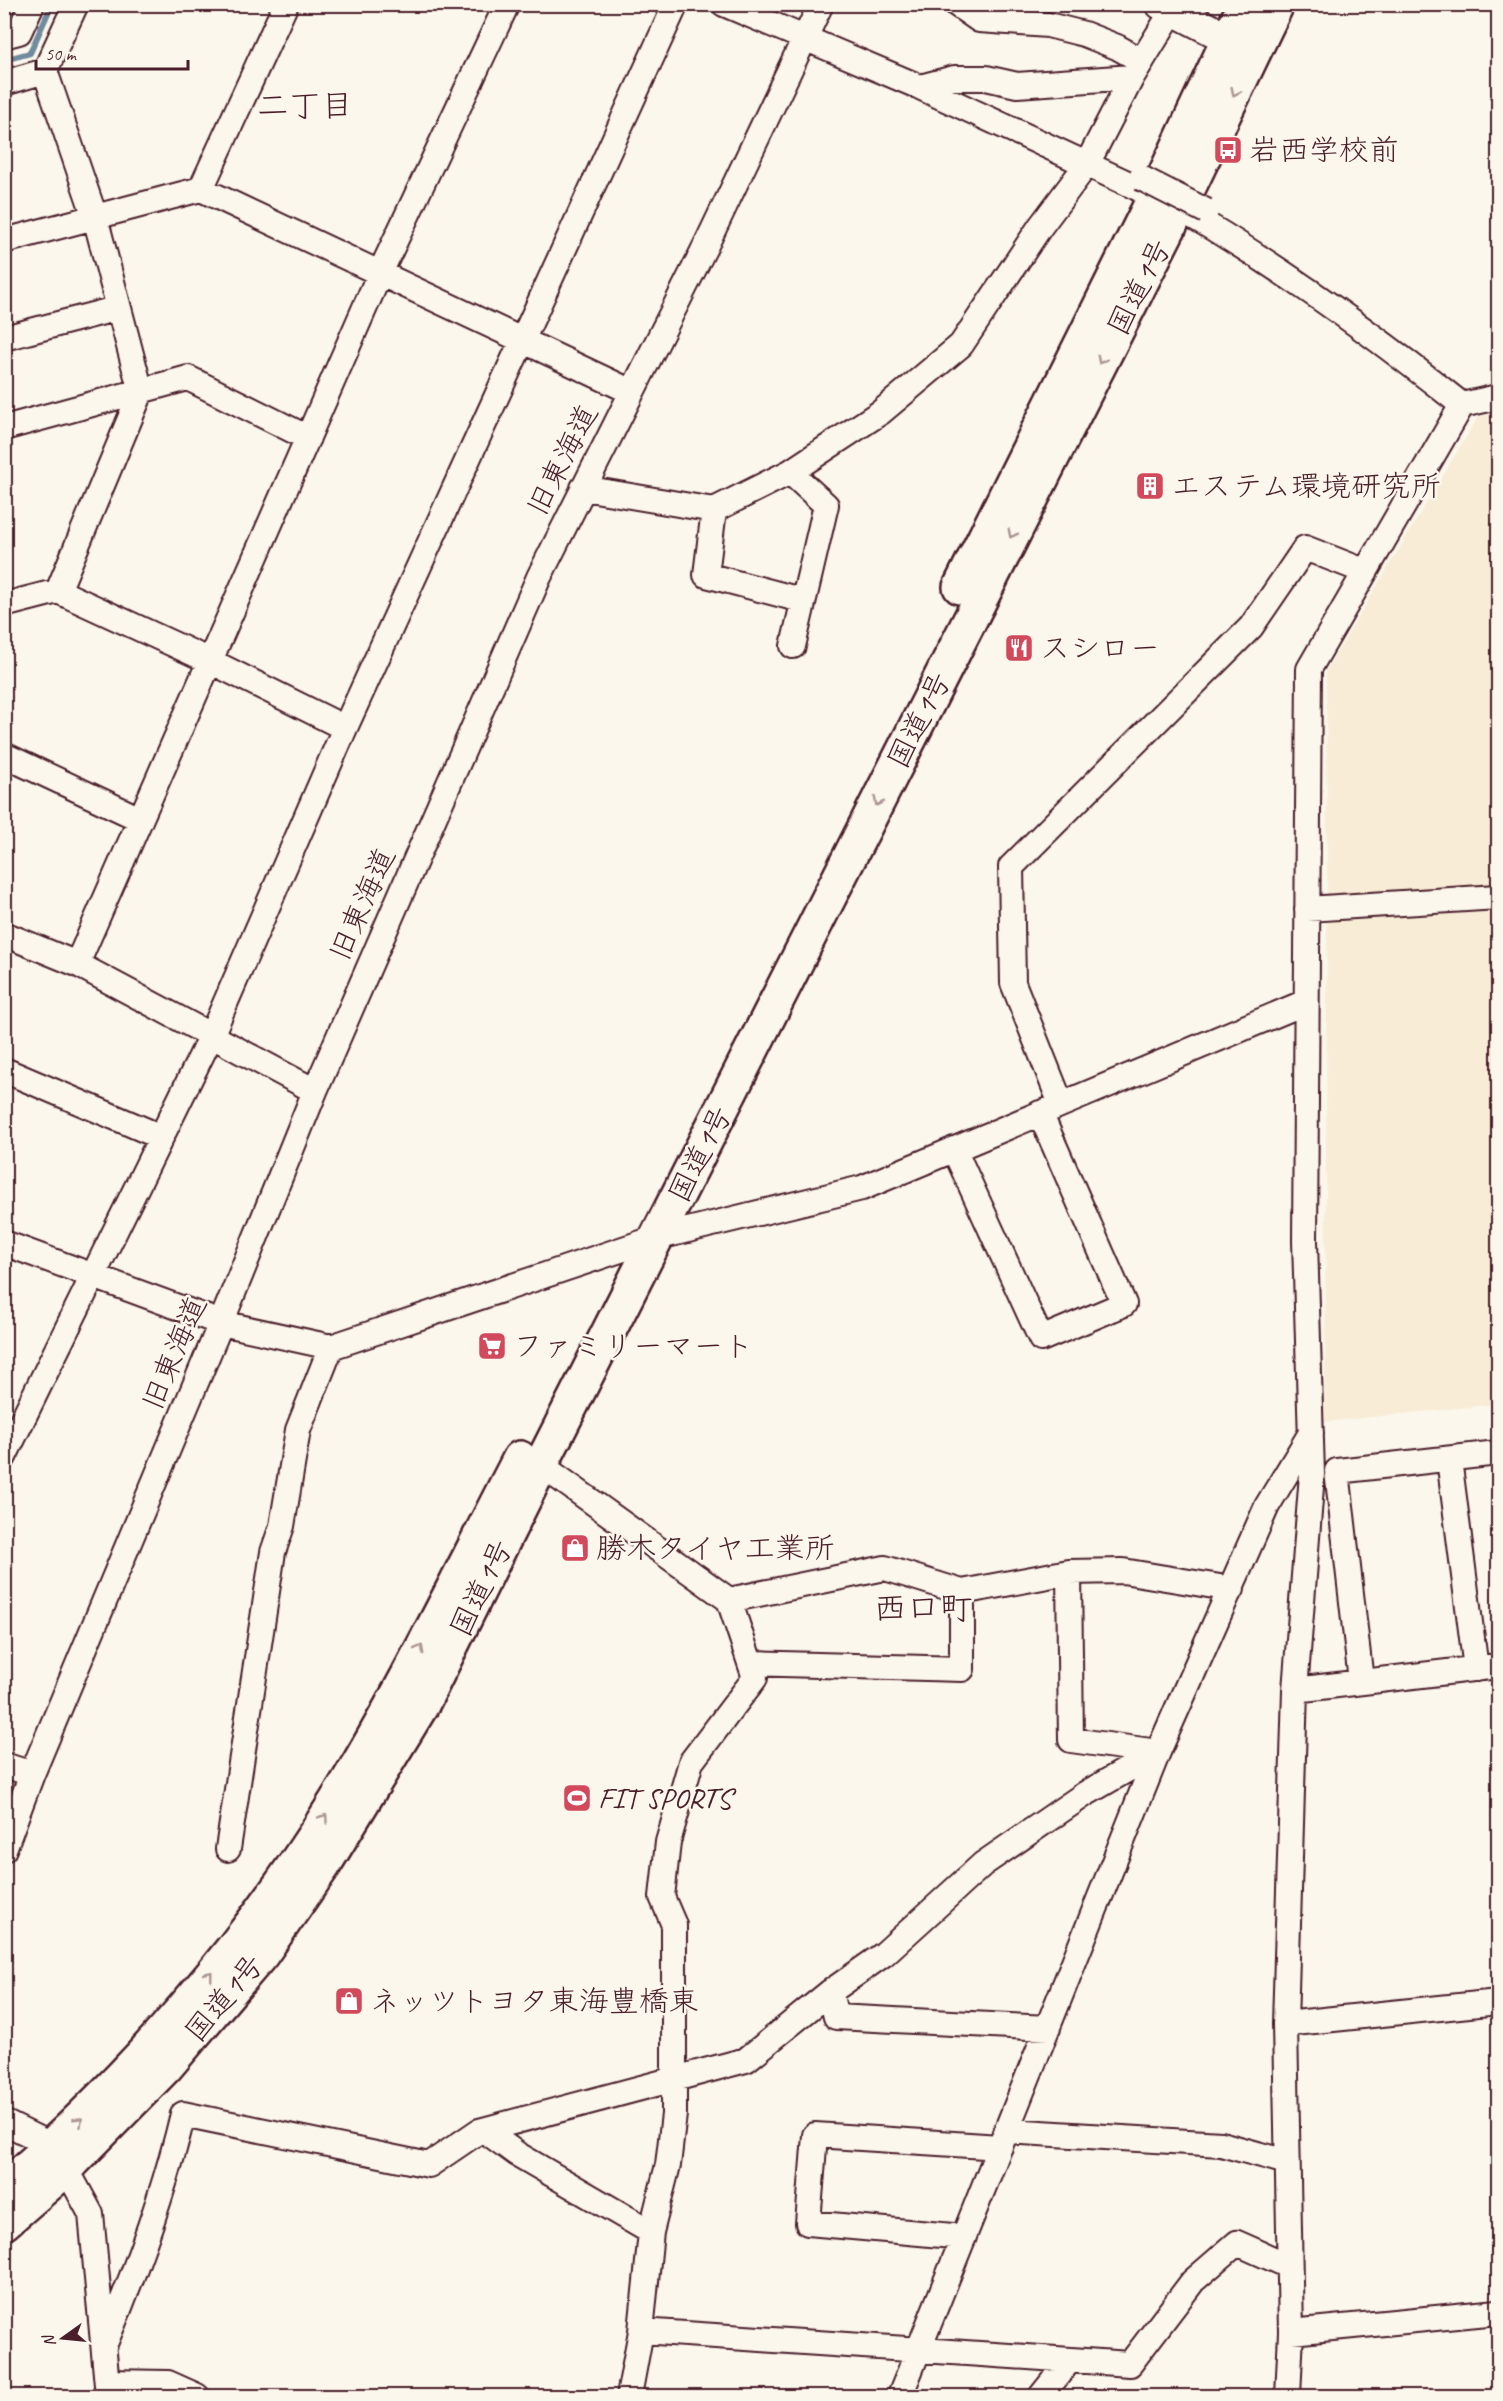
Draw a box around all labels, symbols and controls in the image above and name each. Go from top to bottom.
scale bar [36,33,188,71]
text: 50 m [45,43,78,65]
district label: 二丁目 [257,85,353,126]
one-way arrow [1230,85,1242,96]
place label: 岩西学校前 [1249,131,1399,169]
bus stop icon: 岩西学校前 [1212,134,1244,166]
street label: 国道1号 [1099,232,1179,342]
one-way arrow [1097,354,1108,365]
street label: 旧東海道 [518,398,606,522]
place label: エステム環境研究所 [1171,467,1441,505]
building icon: エステム環境研究所 [1134,470,1166,502]
one-way arrow [1008,527,1020,538]
place label: スシロー [1040,629,1160,667]
restaurant icon: スシロー [1003,632,1035,664]
street label: 国道1号 [879,665,959,775]
one-way arrow [874,796,885,806]
street label: 旧東海道 [320,841,404,967]
street label: 国道1号 [660,1099,740,1209]
street label: 旧東海道 [133,1290,215,1416]
place label: ファミリーマート [513,1327,754,1365]
supermarket icon: ファミリーマート [476,1330,508,1362]
place label: 勝木タイヤ工業所 [596,1529,835,1567]
shop icon: 勝木タイヤ工業所 [559,1532,591,1564]
street label: 国道1号 [441,1533,521,1643]
district label: 西口町 [874,1587,973,1629]
one-way arrow [413,1644,424,1655]
place label: FIT SPORTS [598,1779,736,1817]
sports icon: FIT SPORTS [561,1782,593,1814]
one-way arrow [317,1814,328,1825]
street label: 国道1号 [176,1946,272,2050]
one-way arrow [201,1971,212,1982]
place label: ネッツトヨタ東海豊橋東 [370,1982,699,2020]
shop icon: ネッツトヨタ東海豊橋東 [333,1985,365,2017]
one-way arrow [72,2117,83,2128]
north arrow [33,2308,93,2368]
text: N [38,2331,60,2349]

